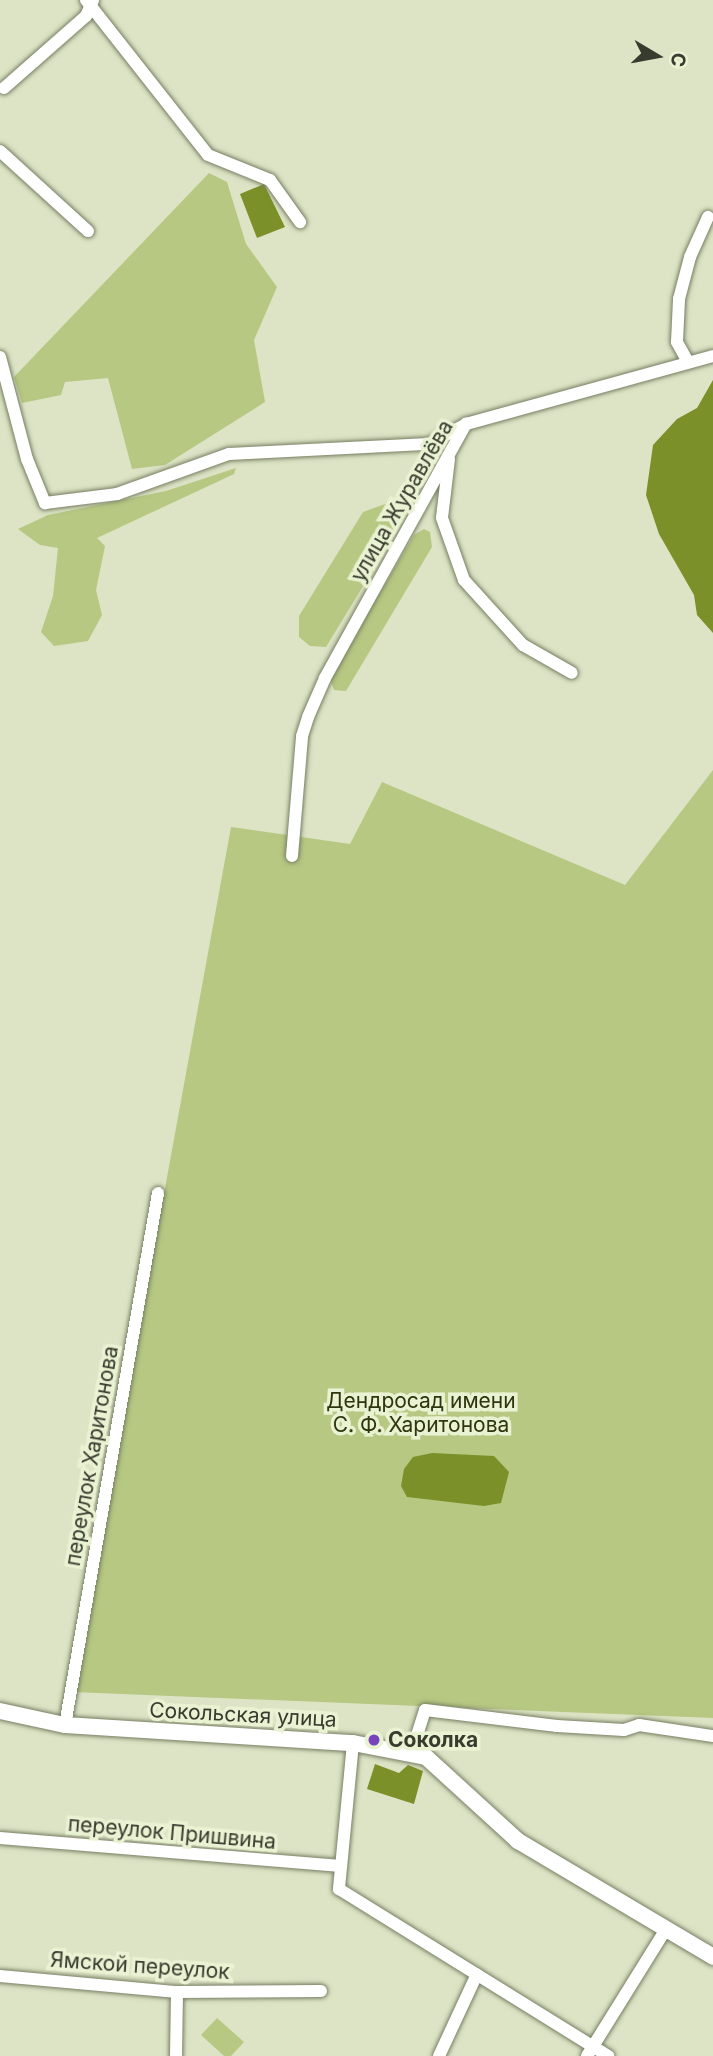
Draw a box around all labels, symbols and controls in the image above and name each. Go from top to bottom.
north arrow [622,21,692,91]
text: С [666,51,691,69]
street label: улица Журавлёва [346,416,458,586]
street label: переулок Харитонова [60,1344,124,1568]
park label: Дендросад имени С. Ф. Харитонова [326,1388,516,1438]
street label: Сокольская улица [149,1698,337,1732]
place label: Соколка [388,1727,478,1753]
marker: Соколка [366,1732,382,1748]
street label: переулок Пришвина [67,1811,277,1855]
street label: Ямской переулок [49,1947,231,1985]

